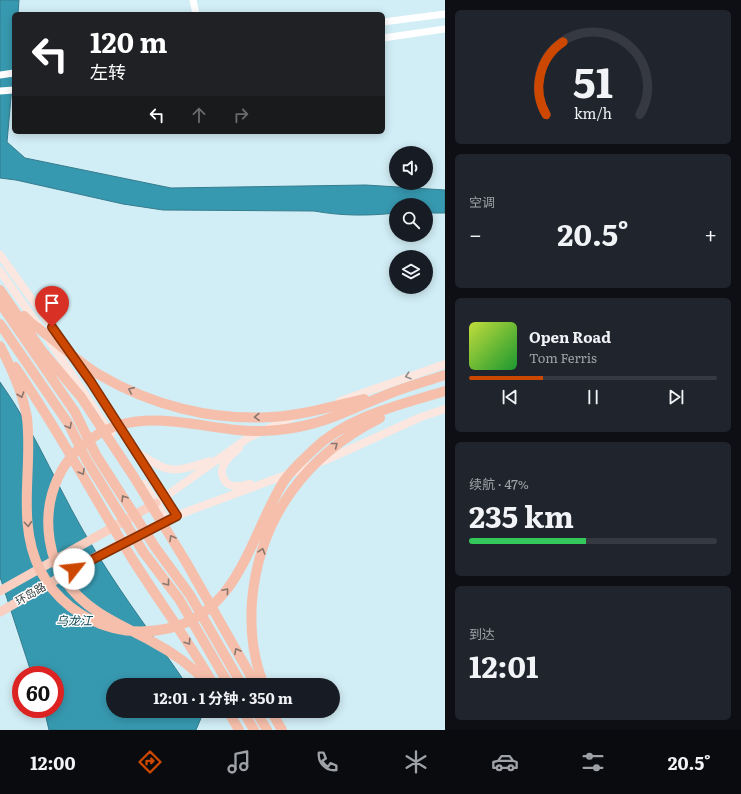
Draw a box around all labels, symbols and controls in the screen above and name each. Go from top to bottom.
text: 120 m [90,20,167,62]
icon: left [24,28,76,80]
text: 51 [573,49,613,111]
text: 左转 [90,58,126,85]
text: km/h [574,102,613,123]
icon: left [146,104,168,126]
icon: ahead [188,104,210,126]
icon: right [230,104,252,126]
map controls [389,146,433,294]
button: sound [389,146,433,190]
text: 空调 [469,192,495,211]
button: search [389,198,433,242]
text: 20.5° [557,211,629,255]
text: − [469,217,482,250]
text: + [704,217,717,250]
button: layers [389,250,433,294]
pin [35,286,69,327]
icon: arrive [41,292,63,314]
text: Open Road [529,325,611,348]
text: Tom Ferris [529,348,597,367]
one-way arrow [405,372,412,380]
icon: previous [499,386,521,408]
icon: pause [582,386,604,408]
icon: next [665,386,687,408]
one-way arrow [128,387,135,395]
one-way arrow [16,391,25,398]
one-way arrow [254,413,260,421]
one-way arrow [65,421,72,429]
one-way arrow [330,443,337,450]
one-way arrow [77,468,85,475]
text: 续航 · 47% [469,474,529,493]
text: 235 km [469,493,574,537]
one-way arrow [121,495,129,502]
one-way arrow [23,521,32,527]
one-way arrow [170,535,177,542]
one-way arrow [257,547,266,554]
position arrow [53,548,95,590]
street label: 环岛路 [12,578,48,608]
one-way arrow [163,579,170,586]
one-way arrow [221,588,228,595]
water label: 乌龙江 [56,611,94,629]
text: 到达 [469,624,495,643]
one-way arrow [183,638,191,645]
text: 12:01 [469,643,538,687]
one-way arrow [234,648,242,655]
speed limit sign: 60 [12,666,64,718]
text: 12:01 · 1 分钟 · 350 m [153,686,293,709]
icon: directions [136,748,164,776]
icon: music [225,748,253,776]
icon: phone [313,748,341,776]
icon: climate [402,748,430,776]
icon: car [491,748,519,776]
icon: filters [579,748,607,776]
text: 12:00 [30,749,76,776]
text: 20.5° [668,749,711,776]

